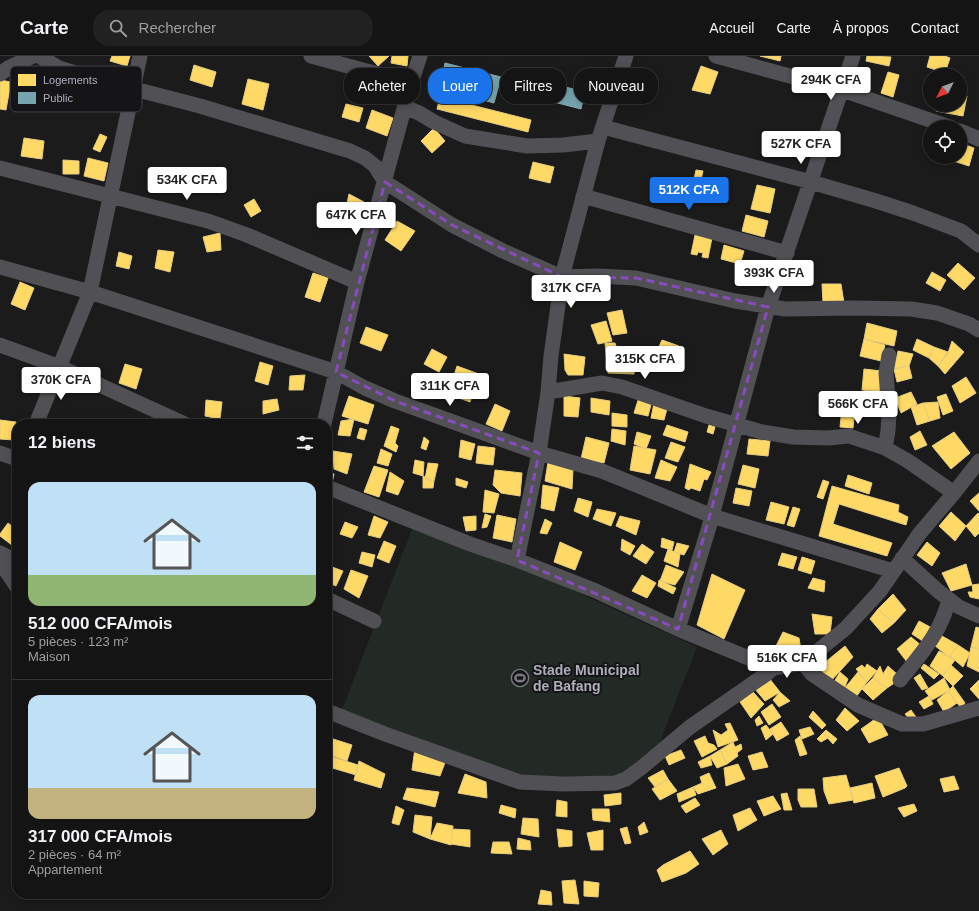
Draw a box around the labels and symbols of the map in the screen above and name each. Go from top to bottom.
legend [10,66,142,112]
pin: 294K CFA [790,67,872,101]
north arrow [923,68,967,112]
text: Logements [43,74,98,86]
text: Public [43,92,73,104]
pin: 527K CFA [760,131,842,165]
pin: 534K CFA [146,167,228,201]
pin: 512K CFA [648,177,730,211]
pin: 647K CFA [315,202,397,236]
pin: 393K CFA [733,260,815,294]
pin: 317K CFA [530,275,612,309]
pin: 315K CFA [604,346,686,380]
pin: 370K CFA [20,367,102,401]
pin: 311K CFA [409,373,491,407]
pin: 566K CFA [817,391,899,425]
pin: 516K CFA [746,645,828,679]
place label: Stade Municipal de Bafang [533,662,640,694]
sports icon: Stade Municipal de Bafang [510,668,530,688]

